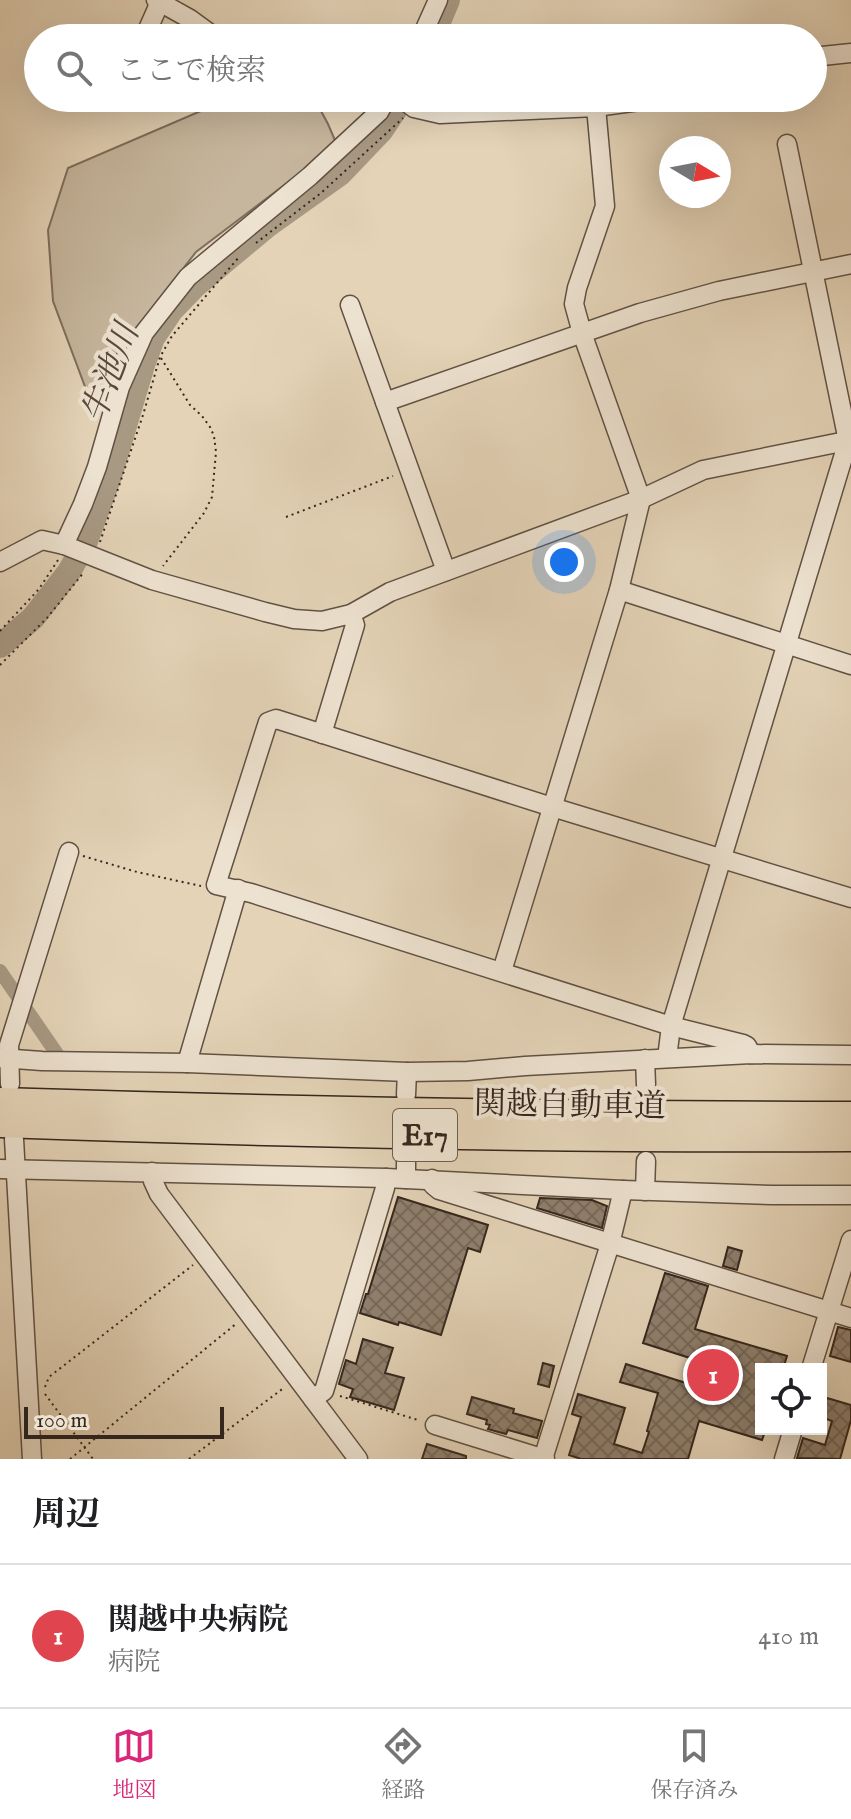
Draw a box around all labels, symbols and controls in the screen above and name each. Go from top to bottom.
search box [24,24,827,112]
icon: search [52,46,96,90]
text: ここで検索 [116,53,266,91]
north arrow [659,136,731,208]
water label: 牛池川 [73,315,151,429]
your location [544,542,584,582]
street label: 関越自動車道 [474,1084,666,1129]
road number: E17 [393,1109,457,1161]
pin: 1 [687,1345,739,1405]
map controls [755,1363,827,1435]
button: locate [755,1363,827,1435]
scale bar [24,1403,224,1439]
text: 100 m [36,1407,88,1435]
text: 周辺 [32,1494,100,1537]
text: 関越中央病院 [108,1602,288,1640]
text: 1 [53,1620,63,1653]
text: 410 m [758,1620,819,1653]
text: 病院 [108,1646,160,1679]
tab: 地図 [112,1724,157,1805]
tab: 経路 [381,1724,426,1805]
tab: 保存済み [650,1724,739,1805]

